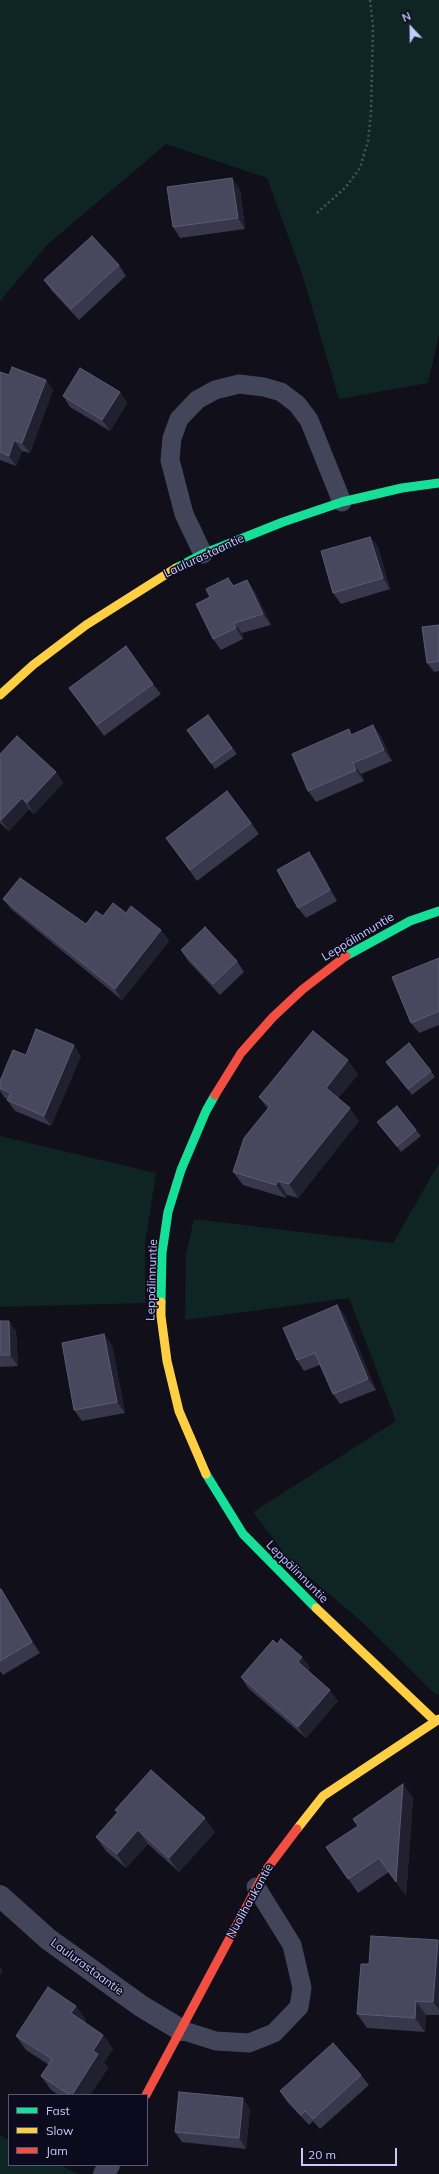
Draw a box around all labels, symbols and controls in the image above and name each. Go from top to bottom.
north arrow [391,8,431,48]
text: N [400,9,413,25]
street label: Laulurastaantie [162,531,246,581]
street label: Leppälinnuntie [319,910,397,964]
street label: Leppälinnuntie [143,1239,161,1321]
street label: Leppälinnuntie [263,1538,331,1606]
street label: Nuolihaukantie [223,1861,277,1941]
street label: Laulurastaantie [48,1936,126,1998]
legend [8,2094,148,2166]
text: Fast [46,2103,70,2118]
text: Slow [46,2123,74,2138]
scale bar [303,2140,399,2166]
text: Jam [46,2143,68,2158]
text: 20 m [308,2147,336,2162]

